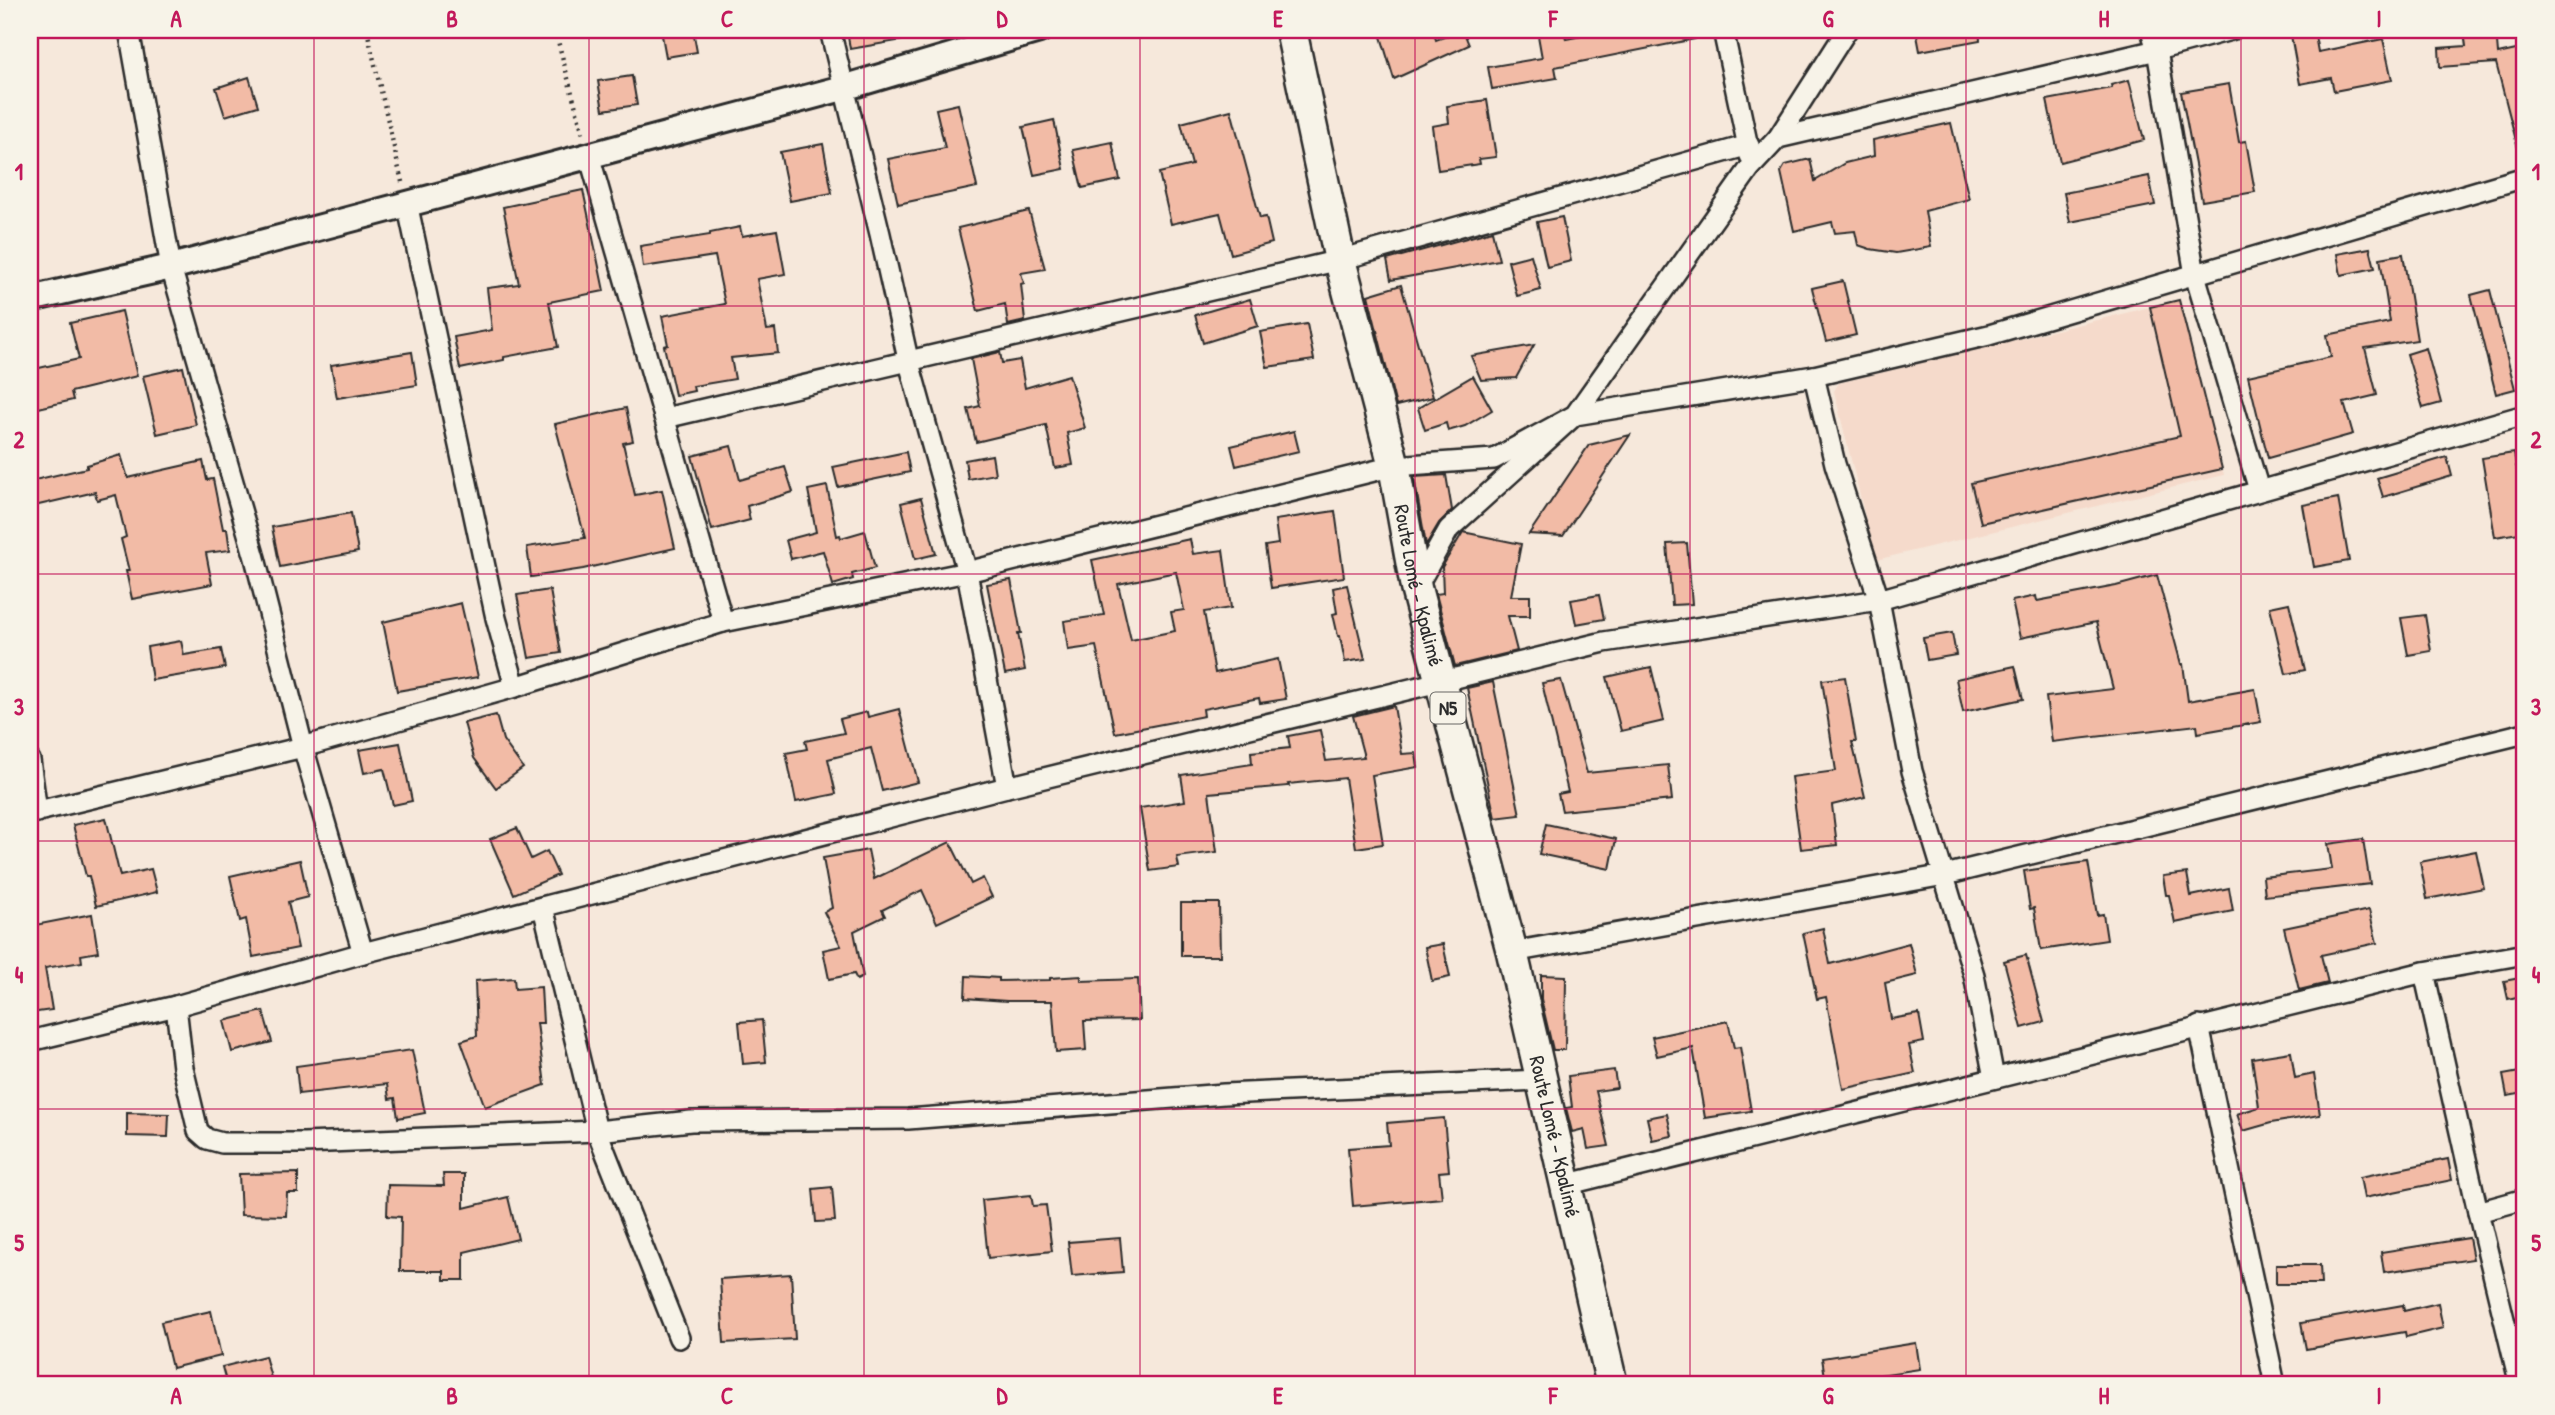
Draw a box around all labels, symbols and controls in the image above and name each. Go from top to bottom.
text: A [170,3,182,34]
text: B [446,3,458,34]
text: C [721,3,733,34]
text: D [997,3,1009,34]
text: E [1273,3,1284,34]
text: F [1548,3,1559,34]
text: G [1822,3,1834,34]
text: H [2099,3,2110,34]
text: I [2376,3,2382,34]
text: 1 [15,156,23,187]
text: 1 [2532,156,2540,187]
text: 2 [14,424,25,455]
text: 2 [2531,424,2542,455]
street label: Route Lomé - Kpalimé [1387,502,1451,669]
text: 3 [14,691,24,722]
text: 3 [2531,691,2541,722]
road number: N5 [1430,692,1466,723]
text: 4 [15,959,24,990]
text: 4 [2532,959,2541,990]
street label: Route Lomé - Kpalimé [1522,1053,1588,1220]
text: 5 [14,1227,24,1258]
text: 5 [2531,1227,2541,1258]
text: A [170,1380,182,1411]
text: B [446,1380,458,1411]
text: C [721,1380,733,1411]
text: D [997,1380,1009,1411]
text: E [1273,1380,1284,1411]
text: F [1548,1380,1559,1411]
text: G [1822,1380,1834,1411]
text: H [2099,1380,2110,1411]
text: I [2376,1380,2382,1411]

